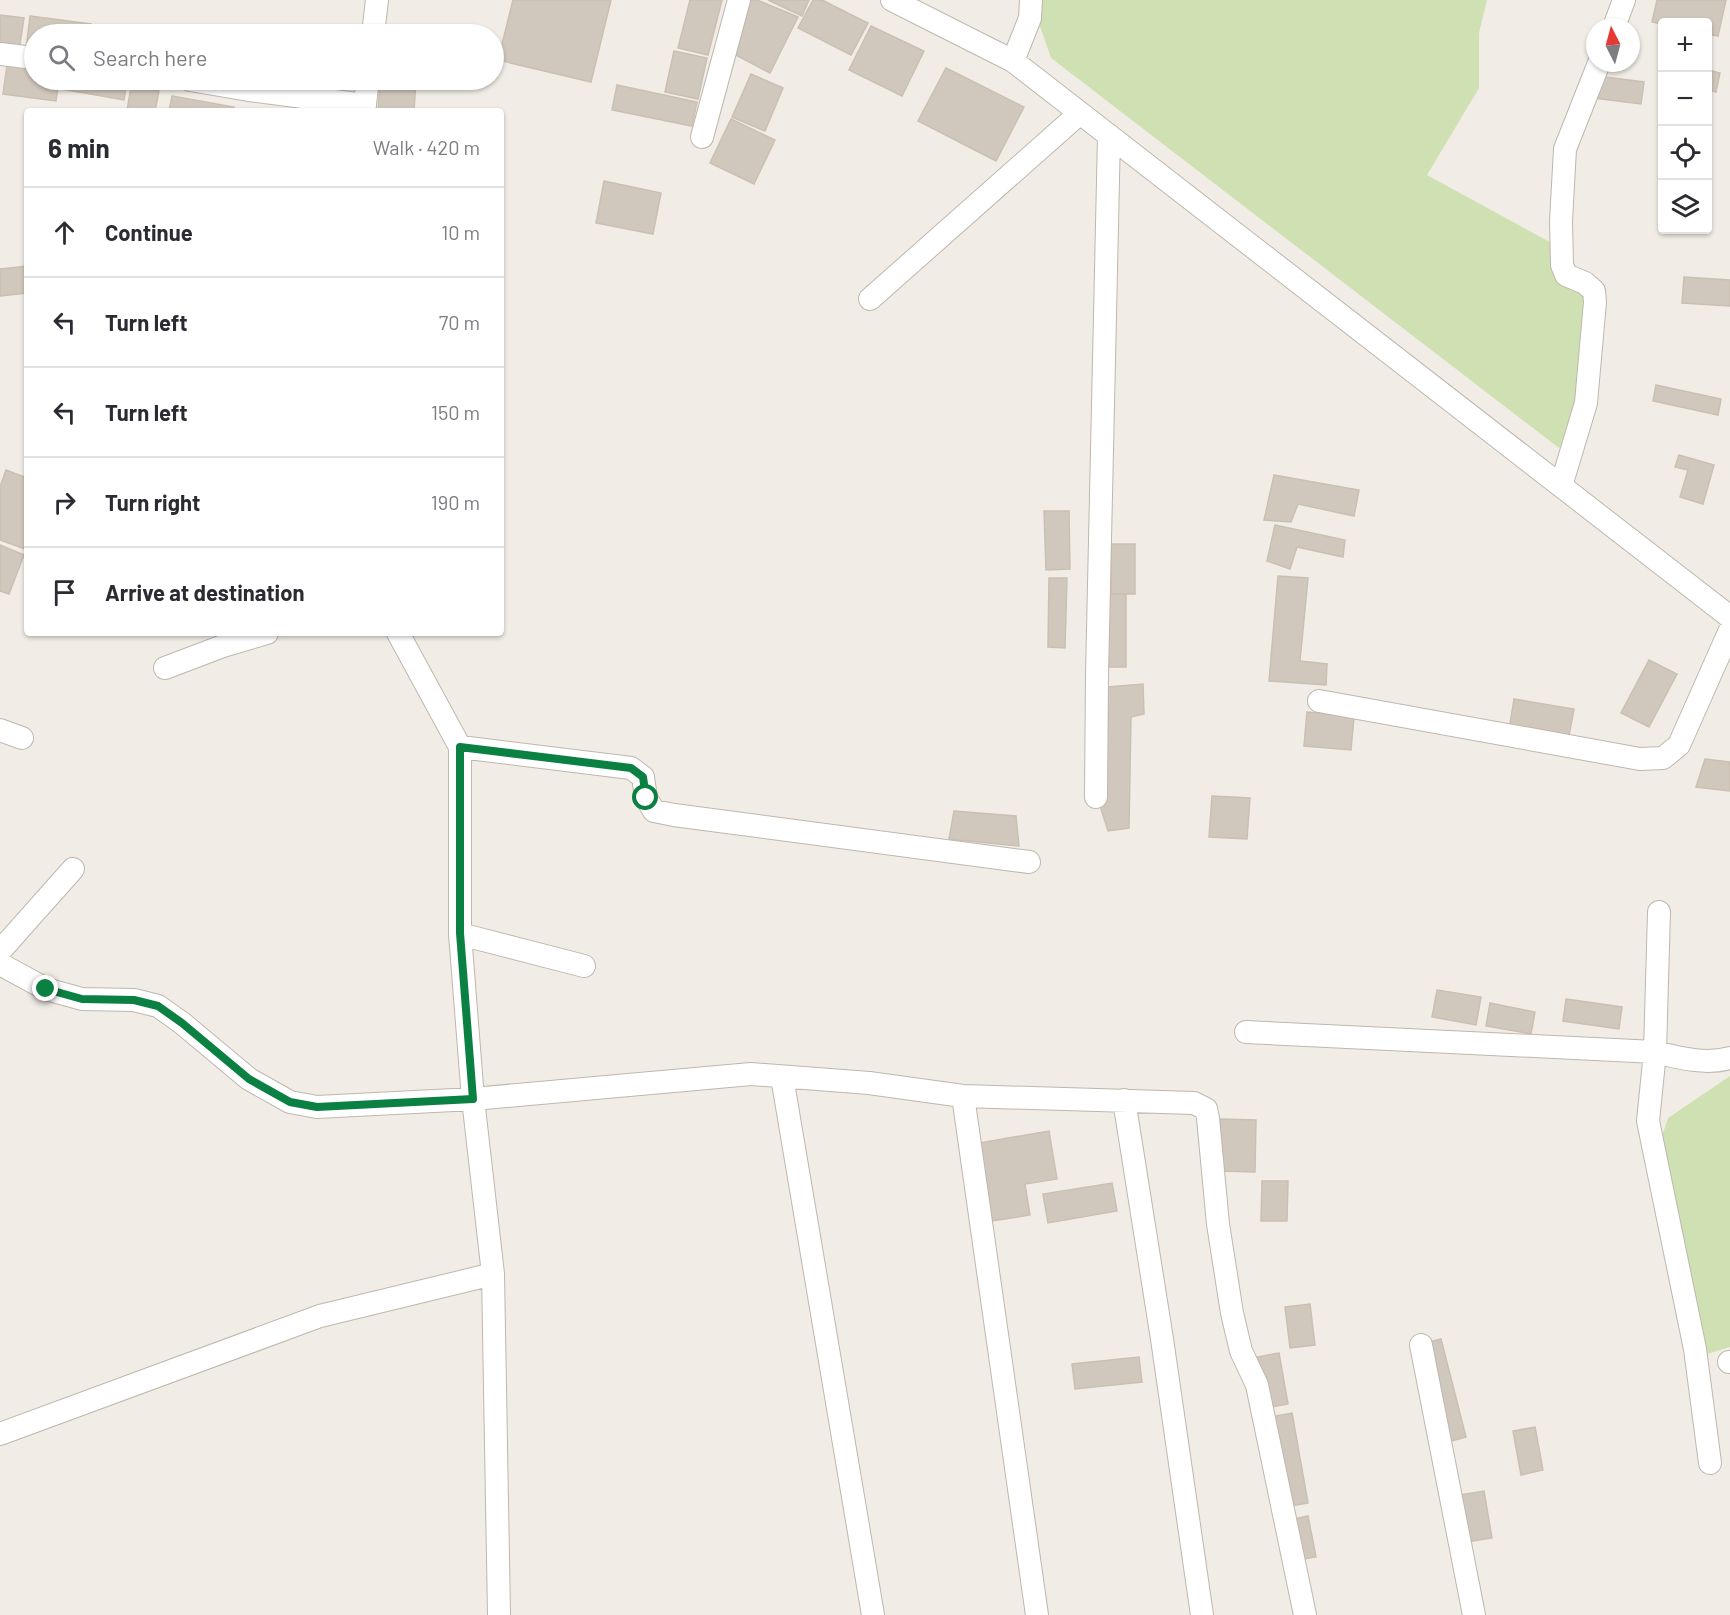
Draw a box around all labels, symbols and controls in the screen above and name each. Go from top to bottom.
north arrow [1586,18,1640,72]
map controls [1658,18,1712,234]
button: + [1658,18,1712,72]
search box [24,24,504,90]
icon: search [45,41,78,74]
text: Search here [93,44,207,70]
button: − [1658,72,1712,126]
button: locate [1658,126,1712,180]
text: 6 min [48,132,110,163]
text: Walk · 420 m [373,135,480,159]
button: layers [1658,180,1712,234]
icon: ahead [48,216,81,249]
text: Continue [105,219,193,245]
text: 10 m [441,220,480,244]
icon: left [48,306,81,339]
text: Turn left [105,309,188,335]
text: 70 m [439,310,480,334]
icon: left [48,396,81,429]
text: Turn left [105,399,188,425]
text: 150 m [431,400,480,424]
icon: right [48,486,81,519]
text: Turn right [105,489,200,515]
text: 190 m [431,490,480,514]
icon: arrive [48,576,81,609]
text: Arrive at destination [105,579,304,605]
route start [632,784,658,810]
route end [32,975,58,1001]

